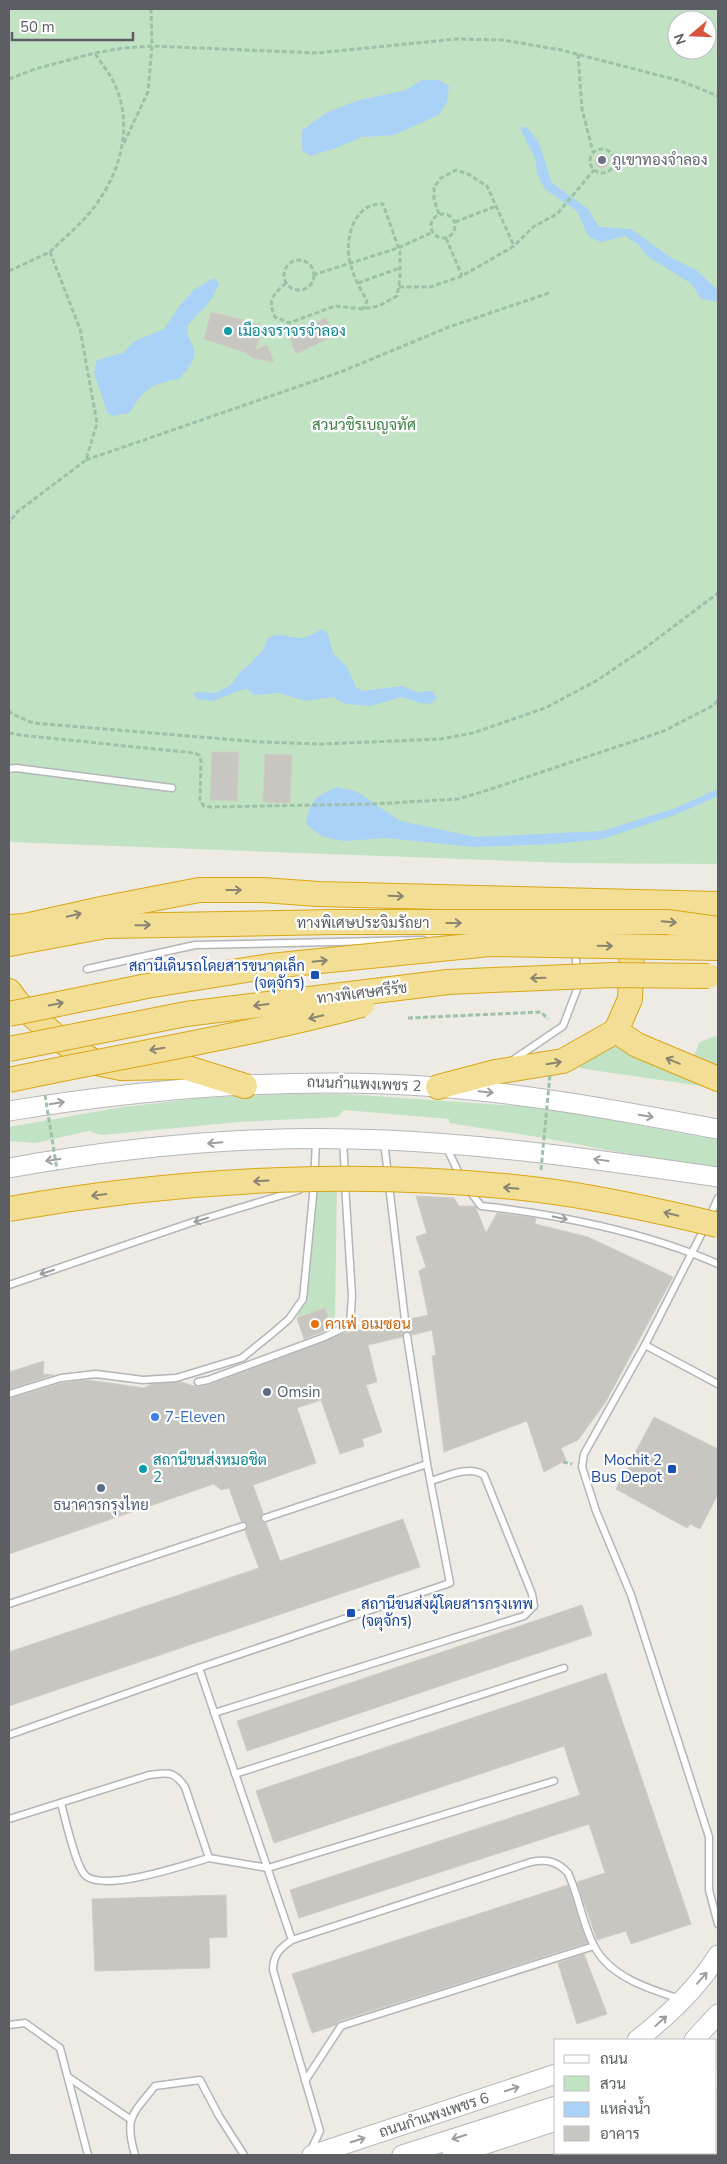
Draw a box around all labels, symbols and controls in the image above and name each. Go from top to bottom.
scale bar [12,10,134,42]
north arrow [667,10,717,60]
text: 50 m [20,17,55,37]
text: N [669,31,691,47]
place label: ภูเขาทองจำลอง [612,150,707,170]
marker: ภูเขาทองจำลอง [596,154,608,166]
place label: เมืองจราจรจำลอง [238,321,346,341]
marker: เมืองจราจรจำลอง [222,325,234,337]
park label: สวนวชิรเบญจทัศ [312,415,416,435]
one-way arrow [225,885,241,895]
one-way arrow [388,892,404,901]
one-way arrow [65,910,81,919]
street label: ทางพิเศษประจิมรัถยา [296,913,430,933]
one-way arrow [446,918,462,928]
one-way arrow [660,918,676,927]
one-way arrow [134,920,151,930]
one-way arrow [596,941,612,951]
place label: สถานีเดินรถโดยสารขนาดเล็ก (จตุจักร) [129,955,305,994]
one-way arrow [312,956,328,966]
marker: สถานีเดินรถโดยสารขนาดเล็ก (จตุจักร) [309,969,321,981]
one-way arrow [530,973,546,982]
street label: ทางพิเศษศรีรัช [316,978,408,1008]
one-way arrow [48,999,64,1008]
one-way arrow [253,1000,269,1010]
one-way arrow [309,1013,325,1022]
one-way arrow [149,1045,165,1055]
one-way arrow [666,1056,681,1066]
one-way arrow [546,1057,562,1067]
street label: ถนนกำแพงเพชร 2 [306,1072,422,1096]
one-way arrow [477,1087,493,1097]
one-way arrow [49,1098,65,1108]
one-way arrow [638,1112,654,1122]
one-way arrow [207,1138,223,1147]
one-way arrow [46,1155,62,1165]
one-way arrow [593,1155,609,1165]
one-way arrow [253,1177,269,1186]
one-way arrow [503,1183,519,1193]
one-way arrow [91,1190,107,1200]
one-way arrow [663,1209,679,1218]
one-way arrow [552,1214,568,1223]
one-way arrow [193,1215,209,1225]
one-way arrow [40,1268,55,1277]
place label: คาเฟ่ อเมซอน [325,1314,411,1334]
marker: คาเฟ่ อเมซอน [309,1318,321,1330]
place label: Omsin [277,1382,321,1402]
marker: Omsin [261,1386,273,1398]
place label: 7-Eleven [165,1407,225,1427]
marker: 7-Eleven [149,1411,161,1423]
place label: สถานีขนส่งหมอชิต 2 [153,1450,267,1487]
place label: Mochit 2 Bus Depot [591,1450,663,1487]
marker: สถานีขนส่งหมอชิต 2 [137,1463,149,1475]
marker: Mochit 2 Bus Depot [666,1463,678,1475]
marker: ธนาคารกรุงไทย [95,1482,107,1494]
place label: ธนาคารกรุงไทย [53,1495,149,1516]
place label: สถานีขนส่งผู้โดยสารกรุงเทพ (จตุจักร) [361,1594,533,1632]
marker: สถานีขนส่งผู้โดยสารกรุงเทพ (จตุจักร) [345,1607,357,1619]
one-way arrow [696,1972,708,1985]
one-way arrow [654,2015,667,2027]
legend [554,2039,717,2154]
text: ถนน [600,2049,628,2069]
text: สวน [600,2074,626,2094]
one-way arrow [504,2084,519,2093]
street label: ถนนกำแพงเพชร 6 [376,2088,492,2142]
text: แหล่งน้ำ [600,2096,651,2119]
text: อาคาร [600,2124,640,2144]
one-way arrow [452,2133,468,2142]
one-way arrow [349,2135,365,2144]

